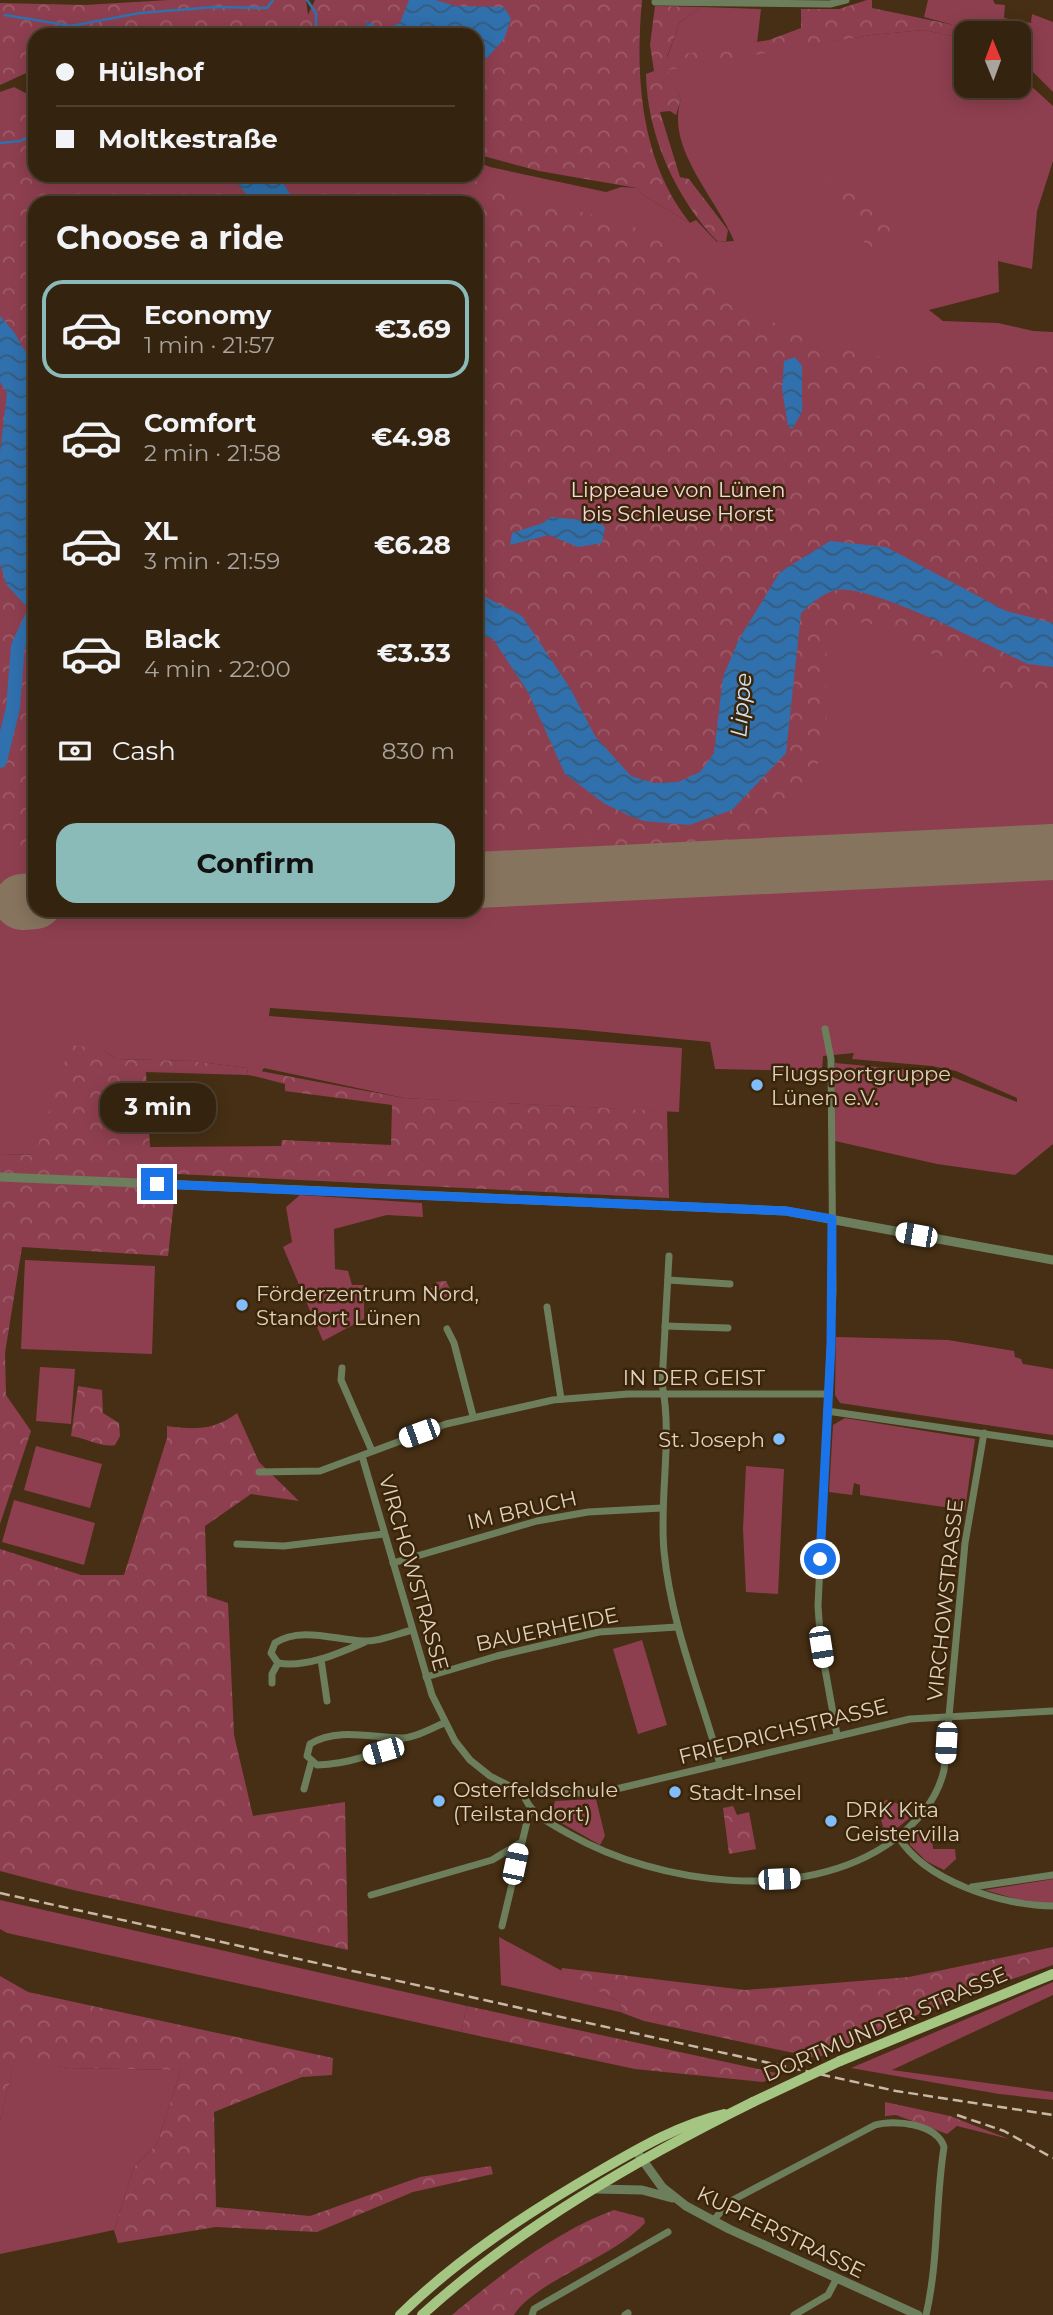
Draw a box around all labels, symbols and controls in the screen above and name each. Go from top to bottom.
north arrow [954,21,1031,98]
map controls [954,21,1031,98]
text: Hülshof [98,56,204,88]
text: Moltkestraße [98,123,278,155]
text: Choose a ride [56,218,284,257]
icon: car [60,298,123,361]
text: Economy [144,299,271,331]
text: €3.69 [375,313,451,345]
text: 1 min · 21:57 [144,331,275,359]
icon: car [60,406,123,469]
text: Comfort [144,407,256,439]
text: €4.98 [371,421,451,453]
text: 2 min · 21:58 [144,439,281,467]
park label: Lippeaue von Lünen bis Schleuse Horst [571,477,785,526]
icon: car [60,514,123,577]
text: XL [144,515,178,547]
text: €6.28 [374,529,451,561]
text: 3 min · 21:59 [144,547,280,575]
icon: car [60,622,123,685]
text: Black [144,623,220,655]
text: €3.33 [377,637,451,669]
text: 4 min · 22:00 [144,655,291,683]
water label: Lippe [724,671,758,739]
icon: cash [56,732,94,770]
text: Cash [112,735,176,767]
text: 830 m [382,737,455,765]
button: Confirm [56,823,455,903]
place label: Flugsportgruppe Lünen e.V. [771,1061,951,1110]
marker: Flugsportgruppe Lünen e.V. [749,1077,765,1093]
callout: 3 min [99,1082,215,1132]
text: 3 min [124,1093,192,1121]
route end [141,1168,173,1200]
car [894,1221,939,1249]
place label: Förderzentrum Nord, Standort Lünen [256,1281,479,1330]
marker: Förderzentrum Nord, Standort Lünen [234,1297,250,1313]
street label: IN DER GEIST [623,1365,765,1390]
car [396,1416,443,1450]
place label: St. Joseph [658,1427,765,1452]
marker: St. Joseph [771,1431,787,1447]
street label: VIRCHOWSTRASSE [374,1472,454,1674]
street label: IM BRUCH [465,1485,579,1535]
street label: VIRCHOWSTRASSE [922,1498,968,1702]
route start [804,1543,836,1575]
street label: BAUERHEIDE [473,1602,621,1656]
car [808,1625,835,1669]
street label: FRIEDRICHSTRASSE [676,1693,890,1769]
car [935,1721,958,1765]
car [360,1735,407,1767]
place label: Osterfeldschule (Teilstandort) [453,1777,618,1826]
place label: Stadt-Insel [689,1780,802,1805]
marker: Stadt-Insel [667,1784,683,1800]
marker: Osterfeldschule (Teilstandort) [431,1793,447,1809]
place label: DRK Kita Geistervilla [845,1797,960,1846]
marker: DRK Kita Geistervilla [823,1813,839,1829]
car [501,1841,530,1887]
car [758,1868,801,1890]
street label: DORTMUNDER STRASSE [759,1961,1011,2087]
street label: KUPFERSTRASSE [693,2181,869,2283]

